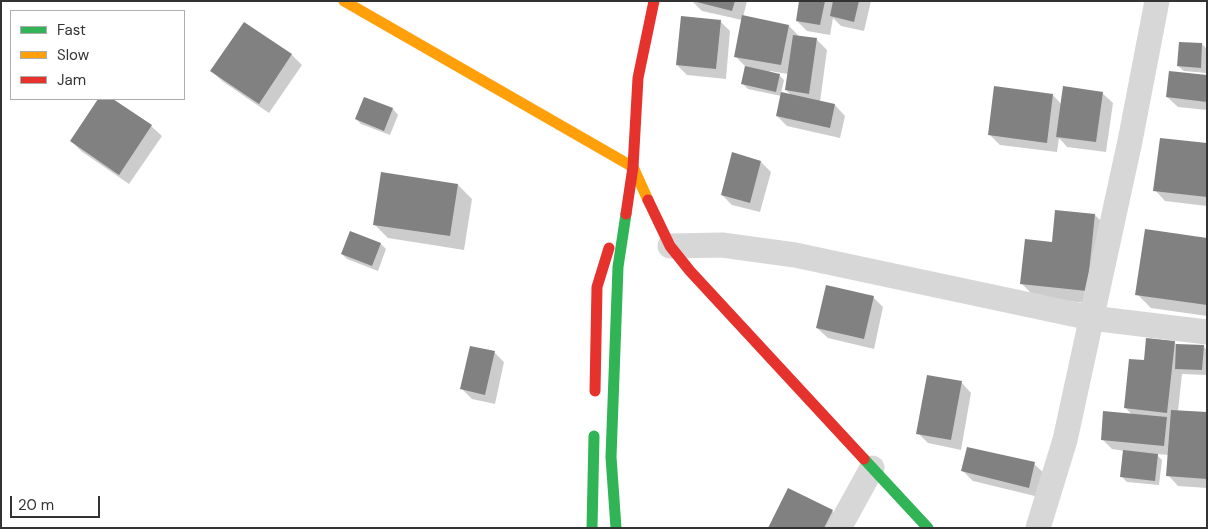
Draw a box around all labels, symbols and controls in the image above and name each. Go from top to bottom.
legend [10,10,185,100]
text: Fast [57,20,86,40]
text: Slow [57,45,89,65]
text: Jam [57,70,86,90]
scale bar [12,486,102,518]
text: 20 m [18,495,54,515]

